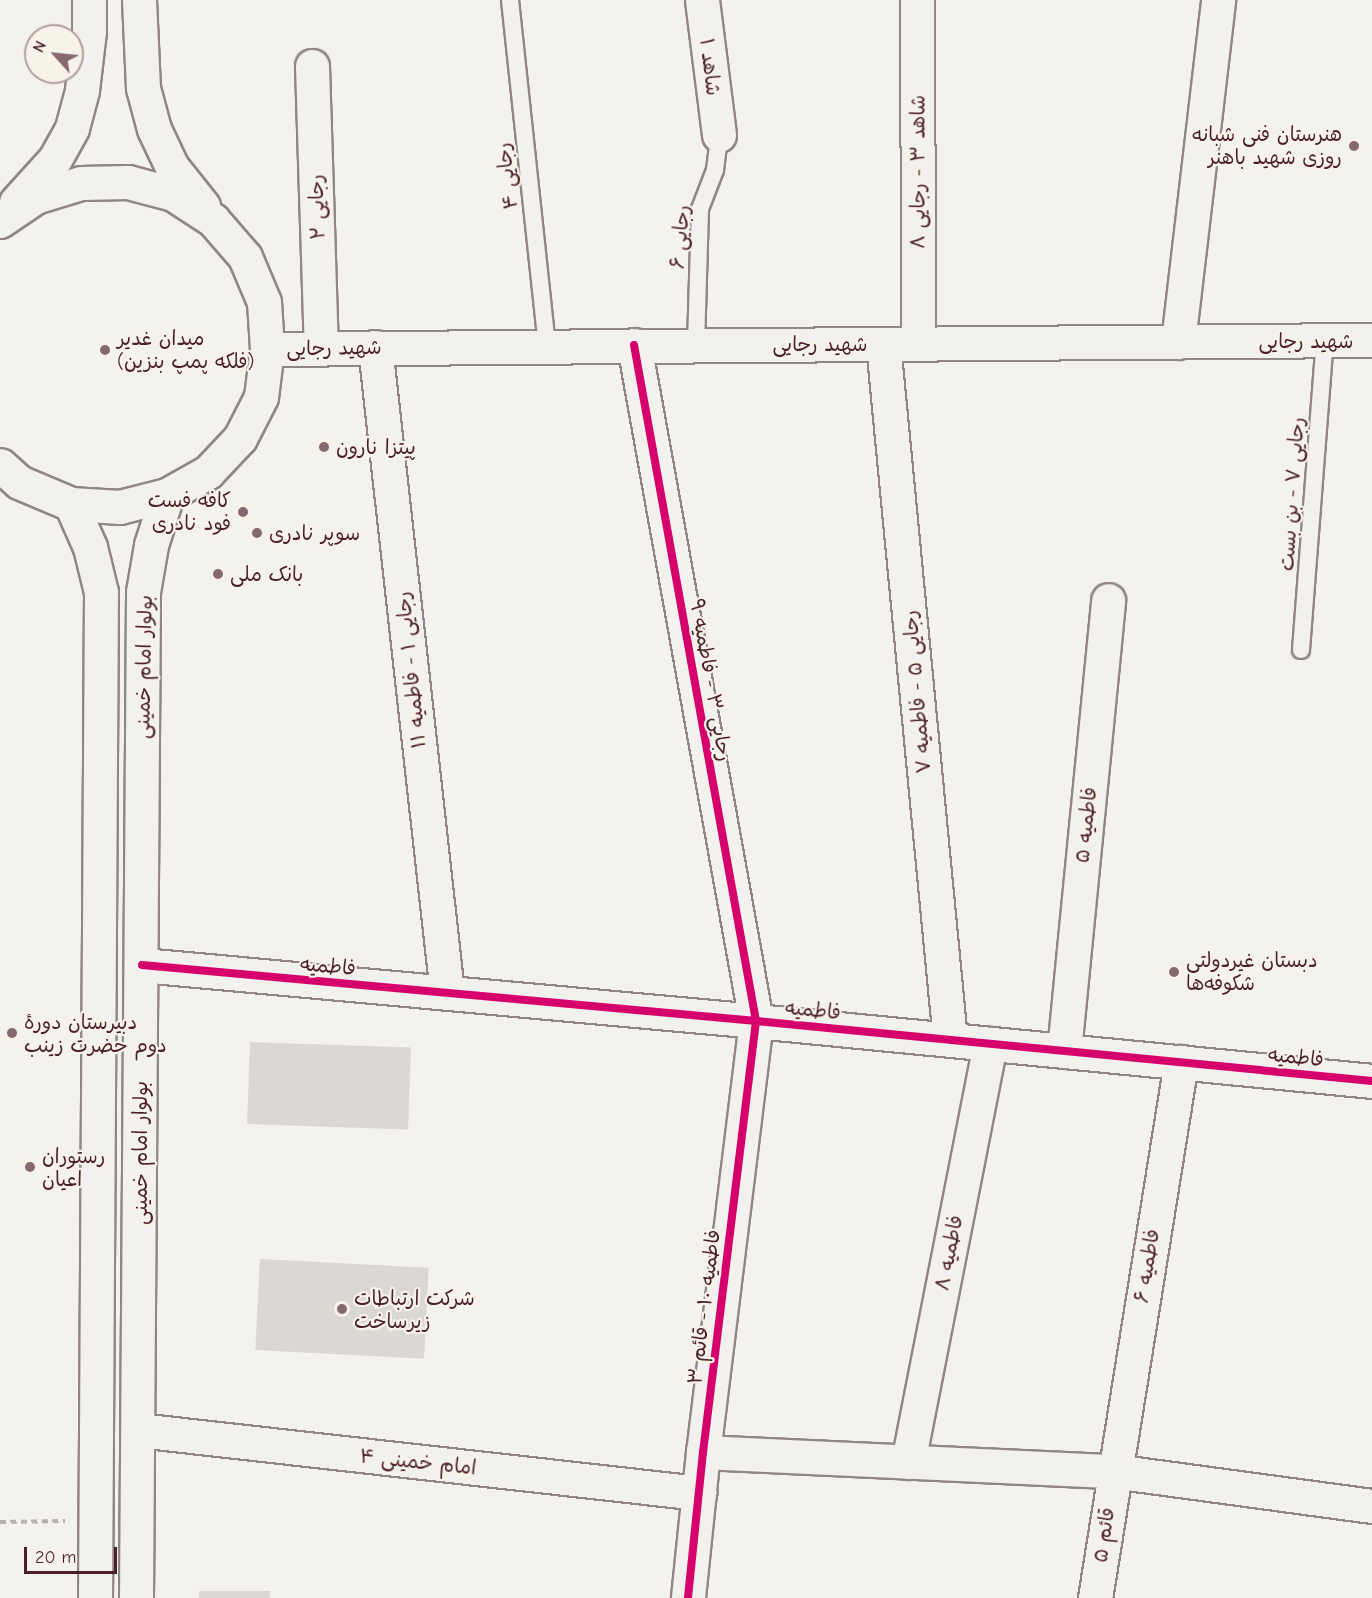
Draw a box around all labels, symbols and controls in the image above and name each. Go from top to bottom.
north arrow [24,24,84,84]
street label: شاهد ۱ [695,37,725,97]
text: N [29,38,50,55]
street label: شاهد ۳ - رجایی ۸ [906,95,930,249]
place label: هنرستان فنی شبانه‌ روزی شهید باهنر [1191,122,1342,169]
marker: هنرستان فنی شبانه‌ روزی شهید باهنر [1347,139,1361,153]
street label: رجایی ۴ [491,141,523,211]
street label: رجایی ۲ [304,174,330,240]
street label: رجایی ۶ [665,204,695,270]
place label: میدان غدیر (فلکه پمپ بنزین) [117,326,254,373]
street label: شهید رجایی [1258,329,1354,353]
street label: شهید رجایی [772,332,868,356]
street label: شهید رجایی [286,335,382,361]
marker: میدان غدیر (فلکه پمپ بنزین) [98,343,112,357]
street label: رجایی ۷ - بن بست [1275,416,1309,572]
place label: پیتزا نارون [336,435,416,459]
marker: پیتزا نارون [317,440,331,454]
place label: کافه فست فود نادری [148,488,231,535]
marker: کافه فست فود نادری [236,505,250,519]
place label: سوپر نادری [269,521,360,545]
marker: سوپر نادری [250,526,264,540]
place label: بانک ملی [230,562,303,586]
marker: بانک ملی [211,567,225,581]
street label: رجایی ۱ - فاطمیه ۱۱ [391,590,431,750]
street label: بولوار امام خمینی [131,595,157,739]
street label: رجایی ۳ - فاطمیه ۹ [685,597,737,763]
street label: رجایی ۵ - فاطمیه ۷ [898,609,936,775]
street label: فاطمیه ۵ [1070,786,1102,864]
place label: دبستان غیردولتی شکوفه‌ها [1186,948,1318,995]
street label: فاطمیه [299,952,357,980]
marker: دبستان غیردولتی شکوفه‌ها [1167,965,1181,979]
street label: فاطمیه [784,995,842,1025]
place label: دبیرستان دورهٔ دوم حضرت زینب [24,1010,167,1057]
marker: دبیرستان دورهٔ دوم حضرت زینب [5,1026,19,1040]
street label: فاطمیه [1267,1042,1325,1072]
street label: بولوار امام خمینی [128,1081,152,1225]
place label: رستوران اعیان [42,1144,105,1191]
marker: رستوران اعیان [23,1160,37,1174]
street label: فاطمیه ۸ [930,1213,968,1293]
street label: فاطمیه ۶ [1129,1227,1165,1305]
street label: فاطمیه ۱۰ - قائم ۳ [683,1228,725,1386]
place label: شرکت ارتباطات زیرساخت [354,1286,475,1333]
marker: شرکت ارتباطات زیرساخت [335,1302,349,1316]
street label: امام خمینی ۴ [358,1444,478,1480]
street label: قائم ۵ [1088,1506,1120,1564]
scale bar [27,1535,120,1573]
text: 20 m [35,1547,76,1568]

